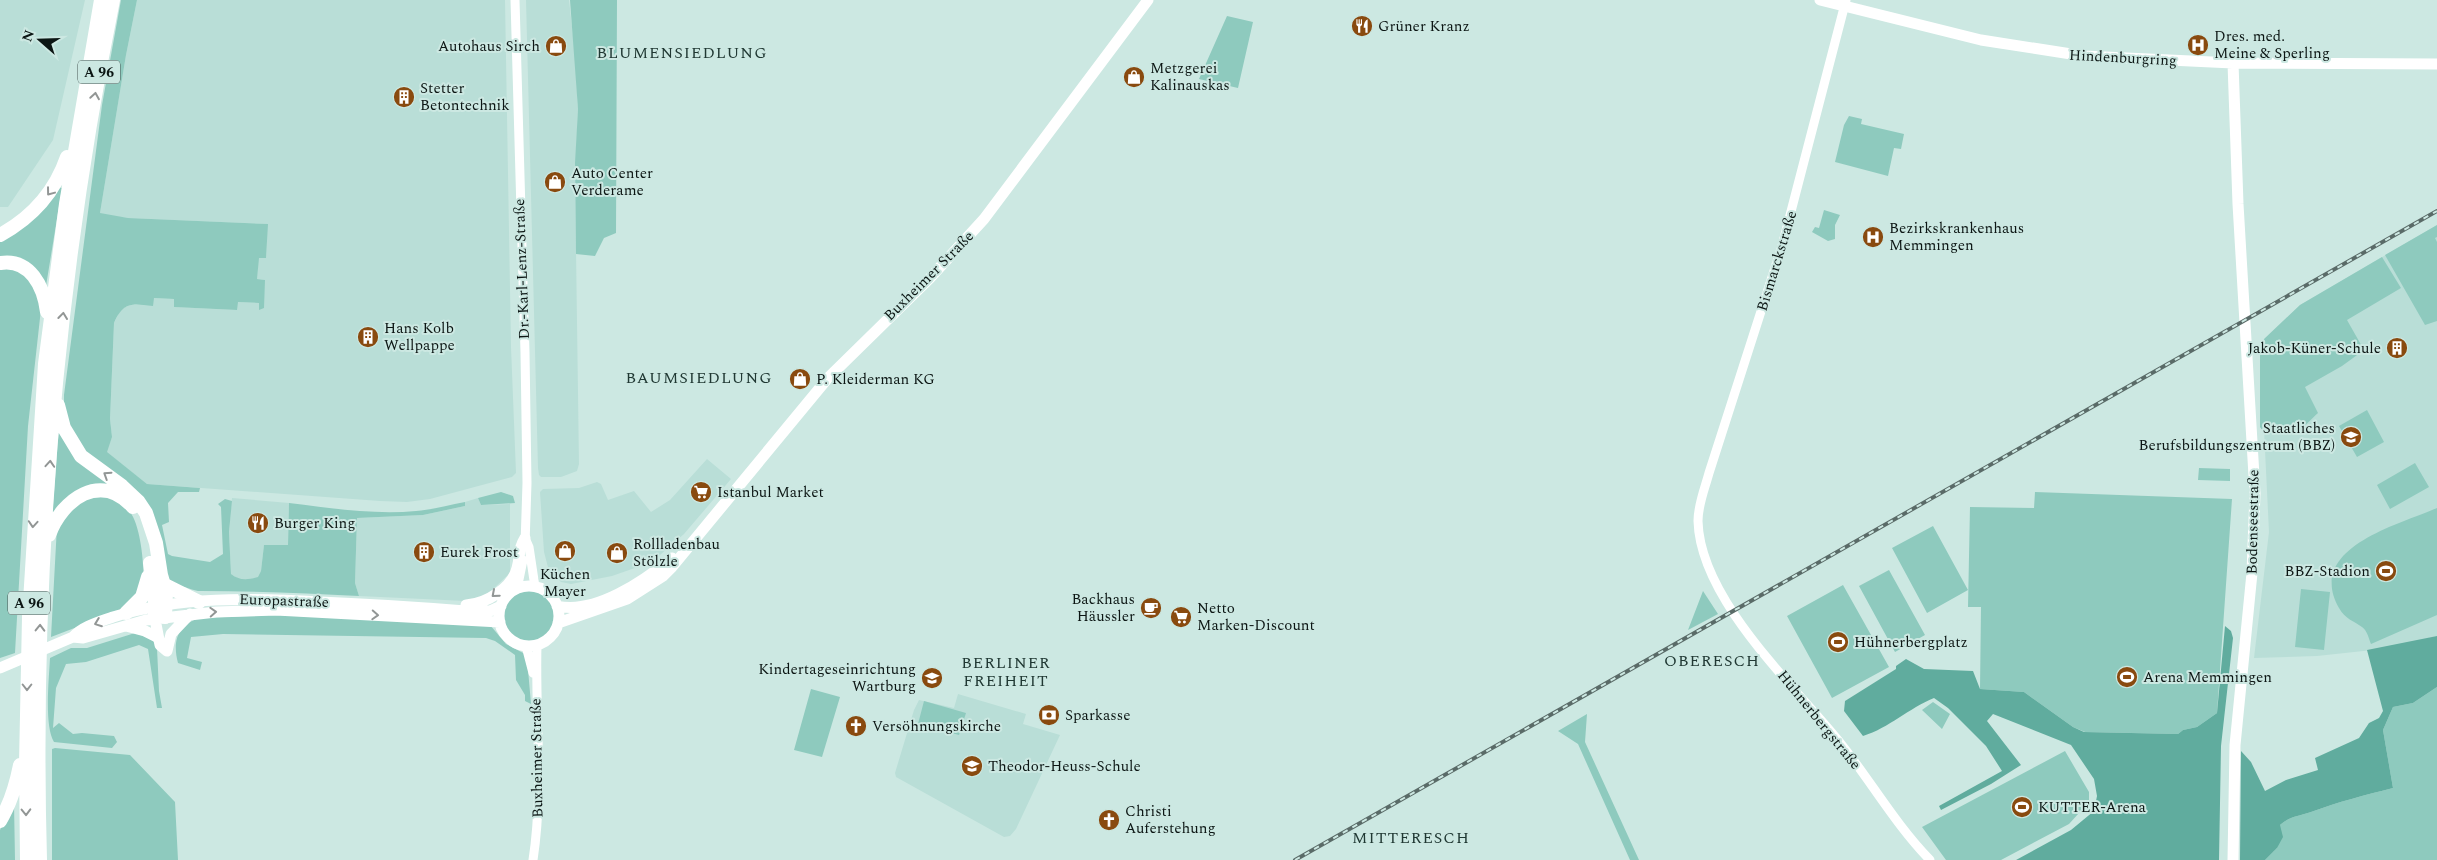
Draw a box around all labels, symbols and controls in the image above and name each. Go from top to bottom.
restaurant icon: Grüner Kranz [1350,14,1374,38]
north arrow [15,15,65,65]
place label: Grüner Kranz [1378,15,1470,38]
place label: Dres. med. Meine & Sperling [2214,25,2330,65]
text: N [16,27,40,45]
hospital icon: Dres. med. Meine & Sperling [2186,33,2210,57]
shop icon: Autohaus Sirch [544,34,568,58]
place label: Autohaus Sirch [438,35,540,58]
district label: BLUMENSIEDLUNG [597,41,767,65]
street label: Hindenburgring [2068,44,2178,72]
place label: Metzgerei Kalinauskas [1150,57,1230,97]
road number: A 96 [78,61,120,84]
shop icon: Metzgerei Kalinauskas [1122,65,1146,89]
place label: Stetter Betontechnik [420,77,510,117]
building icon: Stetter Betontechnik [392,85,416,109]
one-way arrow [89,92,99,101]
place label: Auto Center Verderame [571,162,653,202]
shop icon: Auto Center Verderame [543,170,567,194]
one-way arrow [47,186,56,196]
street label: Dr.-Karl-Lenz-Straße [508,198,536,340]
street label: Bismarckstraße [1751,208,1803,314]
place label: Bezirkskrankenhaus Memmingen [1889,217,2024,257]
hospital icon: Bezirkskrankenhaus Memmingen [1861,225,1885,249]
street label: Buxheimer Straße [879,226,979,326]
one-way arrow [57,312,68,320]
place label: Hans Kolb Wellpappe [384,317,455,357]
building icon: Hans Kolb Wellpappe [356,325,380,349]
building icon: Jakob-Küner-Schule [2385,336,2409,360]
place label: Jakob-Küner-Schule [2248,337,2381,360]
district label: BAUMSIEDLUNG [625,366,773,390]
shop icon: P. Kleiderman KG [788,367,812,391]
place label: P. Kleiderman KG [816,368,935,391]
place label: Staatliches Berufsbildungszentrum (BBZ) [2138,417,2335,457]
school or university icon: Staatliches Berufsbildungszentrum (BBZ) [2339,425,2363,449]
one-way arrow [44,460,55,468]
street label: Bodenseestraße [2241,469,2265,575]
one-way arrow [103,472,112,481]
supermarket icon: Istanbul Market [689,480,713,504]
place label: Istanbul Market [717,481,824,504]
restaurant icon: Burger King [246,511,270,535]
place label: Burger King [274,512,355,535]
one-way arrow [28,520,39,528]
place label: Rollladenbau Stölzle [633,533,720,573]
shop icon: Küchen Mayer [553,539,577,563]
building icon: Eurek Frost [412,540,436,564]
place label: Eurek Frost [440,541,518,564]
shop icon: Rollladenbau Stölzle [605,541,629,565]
sports icon: BBZ-Stadion [2374,559,2398,583]
place label: BBZ-Stadion [2285,560,2370,583]
place label: Küchen Mayer [540,563,591,603]
street label: Europastraße [239,588,329,614]
one-way arrow [492,588,501,597]
place label: Backhaus Häussler [1072,588,1135,628]
road number: A 96 [8,592,50,614]
cafe icon: Backhaus Häussler [1139,596,1163,620]
place label: Netto Marken-Discount [1197,597,1315,637]
supermarket icon: Netto Marken-Discount [1169,605,1193,629]
one-way arrow [210,607,217,617]
one-way arrow [372,609,380,620]
one-way arrow [94,617,103,627]
one-way arrow [35,624,46,632]
sports icon: Hühnerbergplatz [1826,630,1850,654]
place label: Hühnerbergplatz [1854,631,1968,654]
district label: OBERESCH [1664,649,1760,673]
district label: BERLINER FREIHEIT [961,651,1051,693]
place label: Kindertageseinrichtung Wartburg [758,658,916,698]
street label: Hühnerbergstraße [1772,665,1866,775]
sports icon: Arena Memmingen [2115,665,2139,689]
school or university icon: Kindertageseinrichtung Wartburg [920,666,944,690]
place label: Arena Memmingen [2143,666,2272,689]
one-way arrow [22,683,32,691]
street label: Buxheimer Straße [524,698,550,818]
bank icon: Sparkasse [1037,703,1061,727]
place label: Sparkasse [1065,704,1130,727]
church icon: Versöhnungskirche [844,714,868,738]
place label: Versöhnungskirche [872,715,1001,738]
school or university icon: Theodor-Heuss-Schule [960,754,984,778]
place label: Theodor-Heuss-Schule [988,755,1141,778]
sports icon: KUTTER-Arena [2010,795,2034,819]
place label: KUTTER-Arena [2038,796,2147,819]
place label: Christi Auferstehung [1125,800,1216,840]
one-way arrow [21,808,31,816]
church icon: Christi Auferstehung [1097,808,1121,832]
district label: MITTERESCH [1352,826,1470,850]

